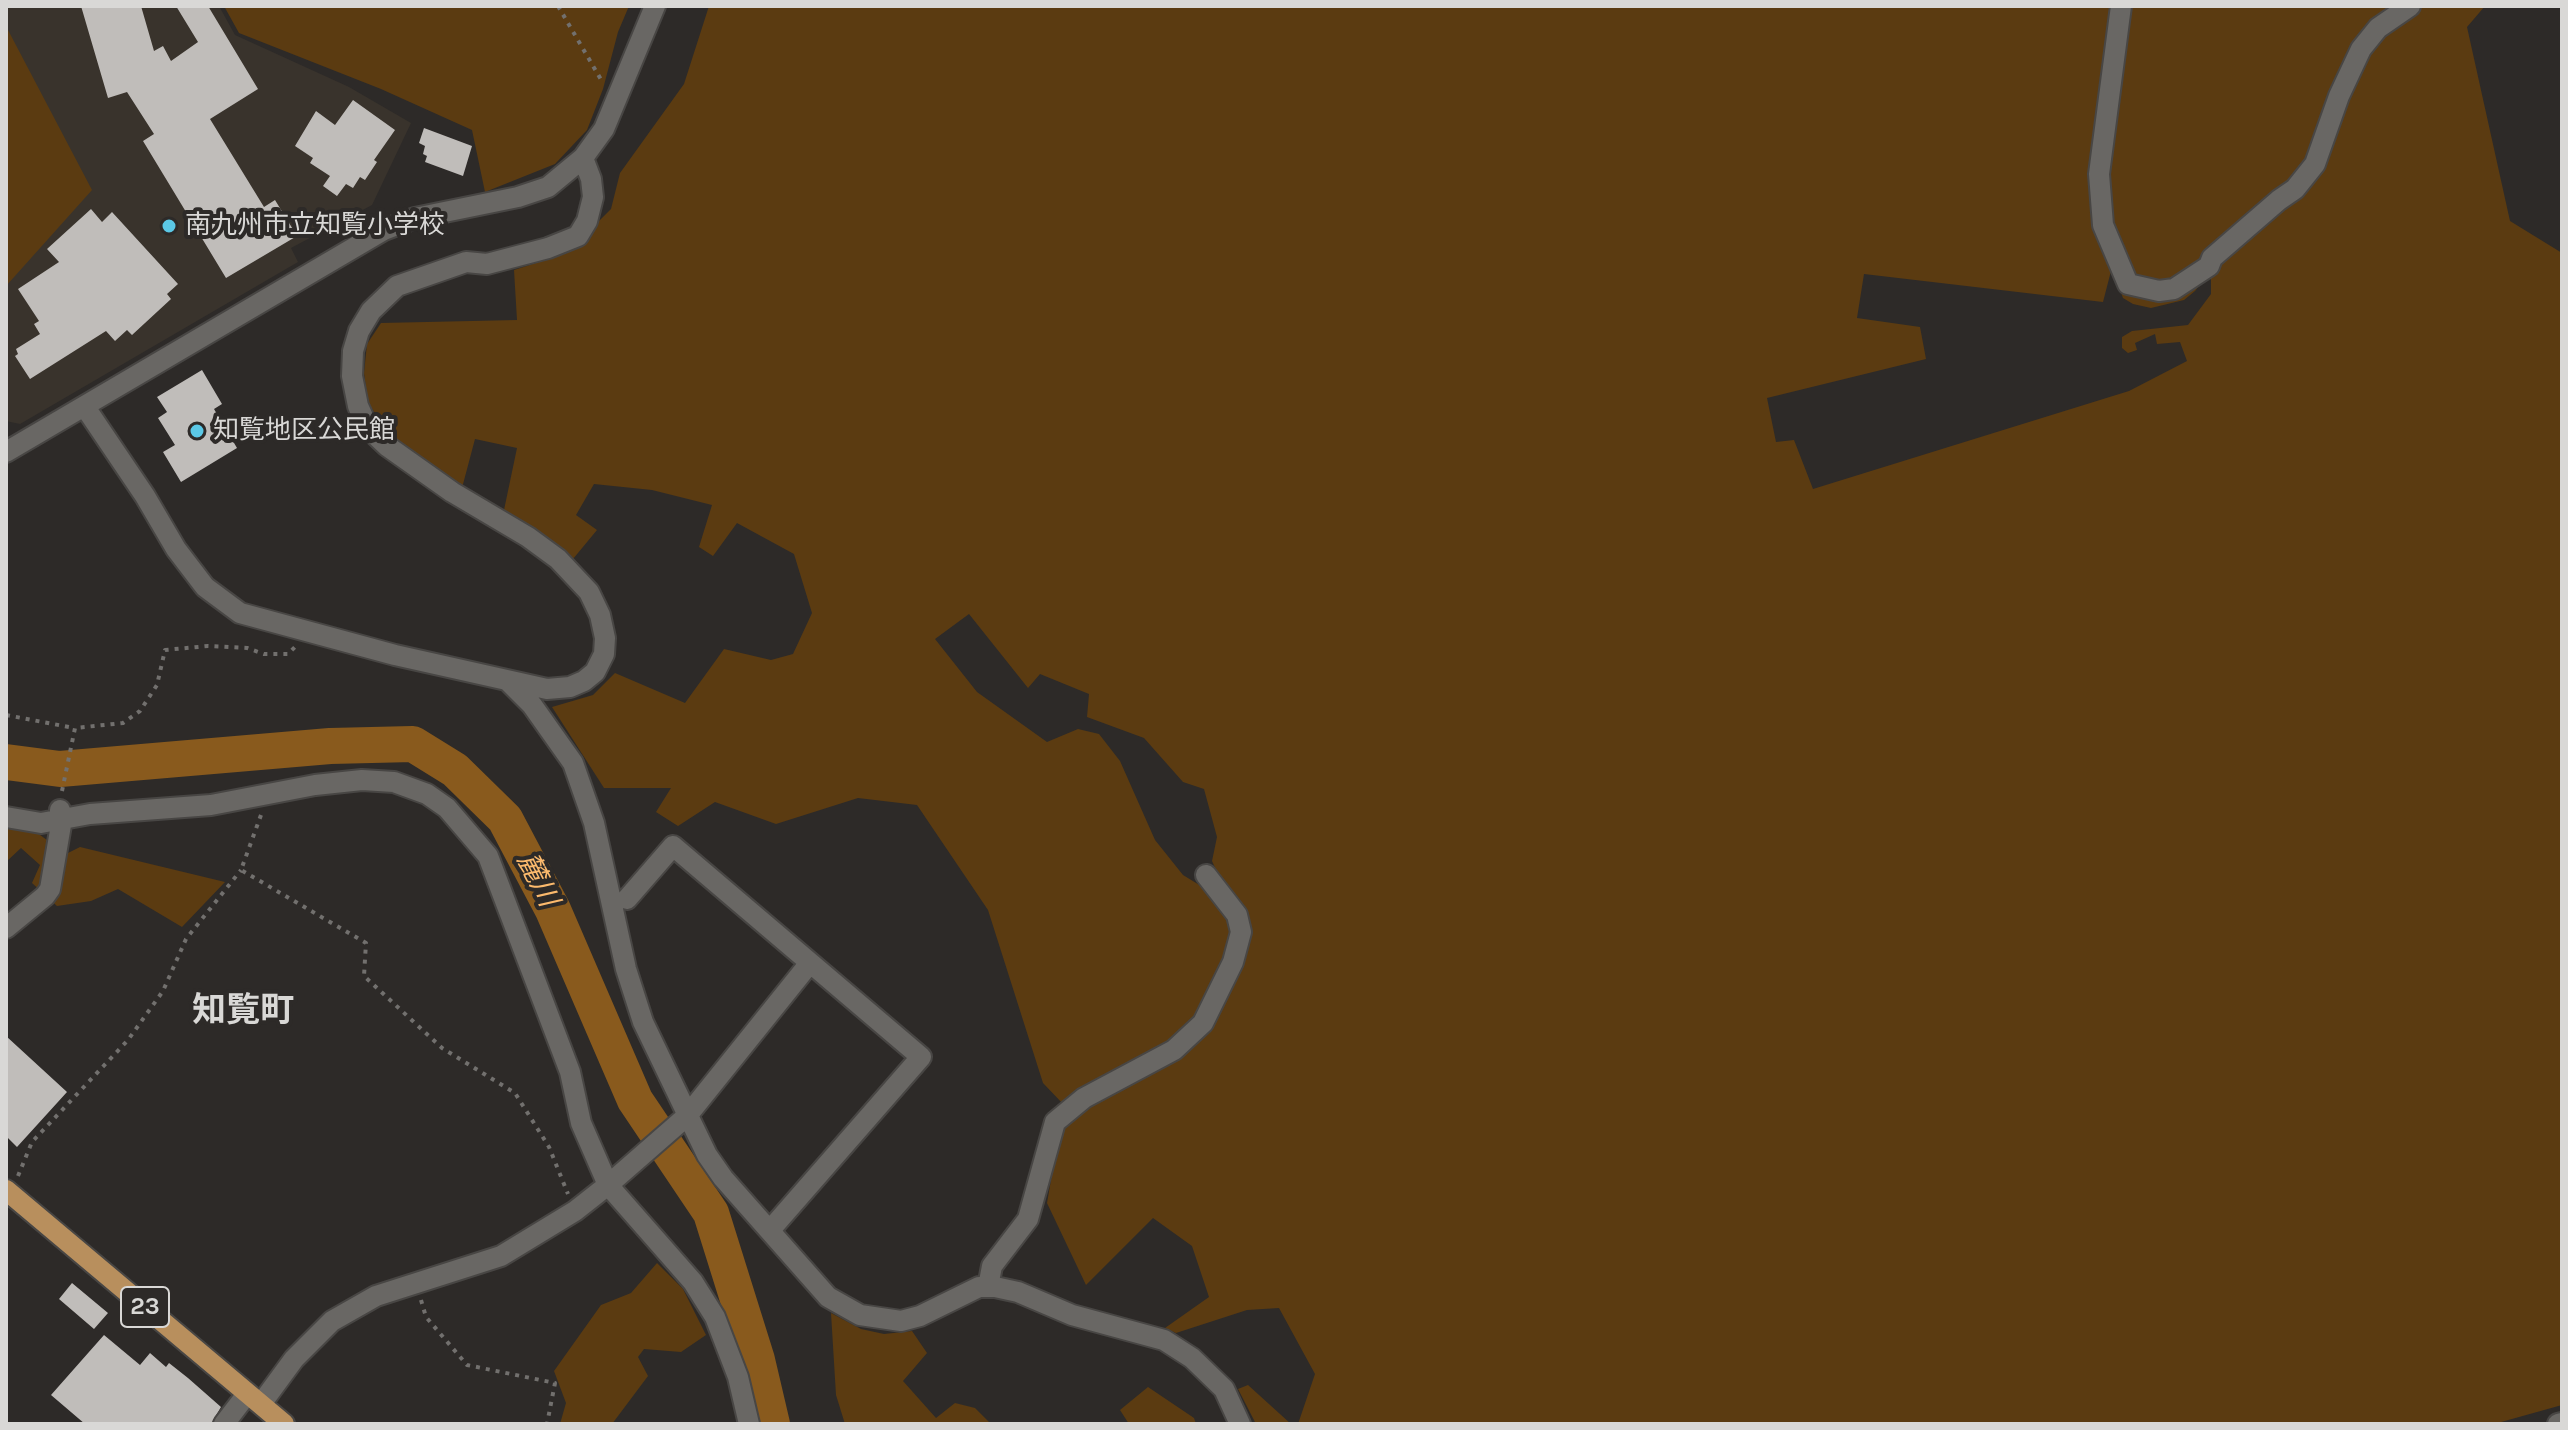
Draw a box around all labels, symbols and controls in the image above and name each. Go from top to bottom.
place label: 南九州市立知覧小学校 [185,210,445,242]
marker: 南九州市立知覧小学校 [160,217,178,235]
place label: 知覧地区公民館 [213,415,395,447]
marker: 知覧地区公民館 [188,422,206,440]
water label: 麓川 [509,847,565,913]
district label: 知覧町 [192,991,294,1031]
road number: 23 [121,1287,169,1327]

